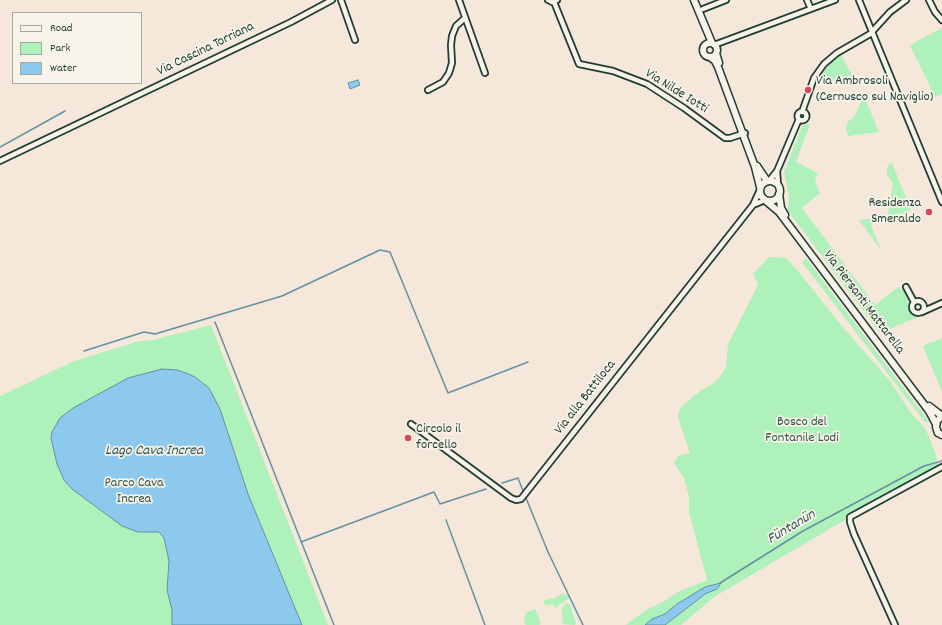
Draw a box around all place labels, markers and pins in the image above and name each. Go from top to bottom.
place label: Via Ambrosoli (Cernusco sul Naviglio) [816,74,933,106]
marker: Via Ambrosoli (Cernusco sul Naviglio) [803,85,813,95]
place label: Residenza Smeraldo [868,196,921,228]
marker: Residenza Smeraldo [924,207,934,217]
place label: Circolo il forcello [416,422,461,454]
marker: Circolo il forcello [403,433,413,443]

